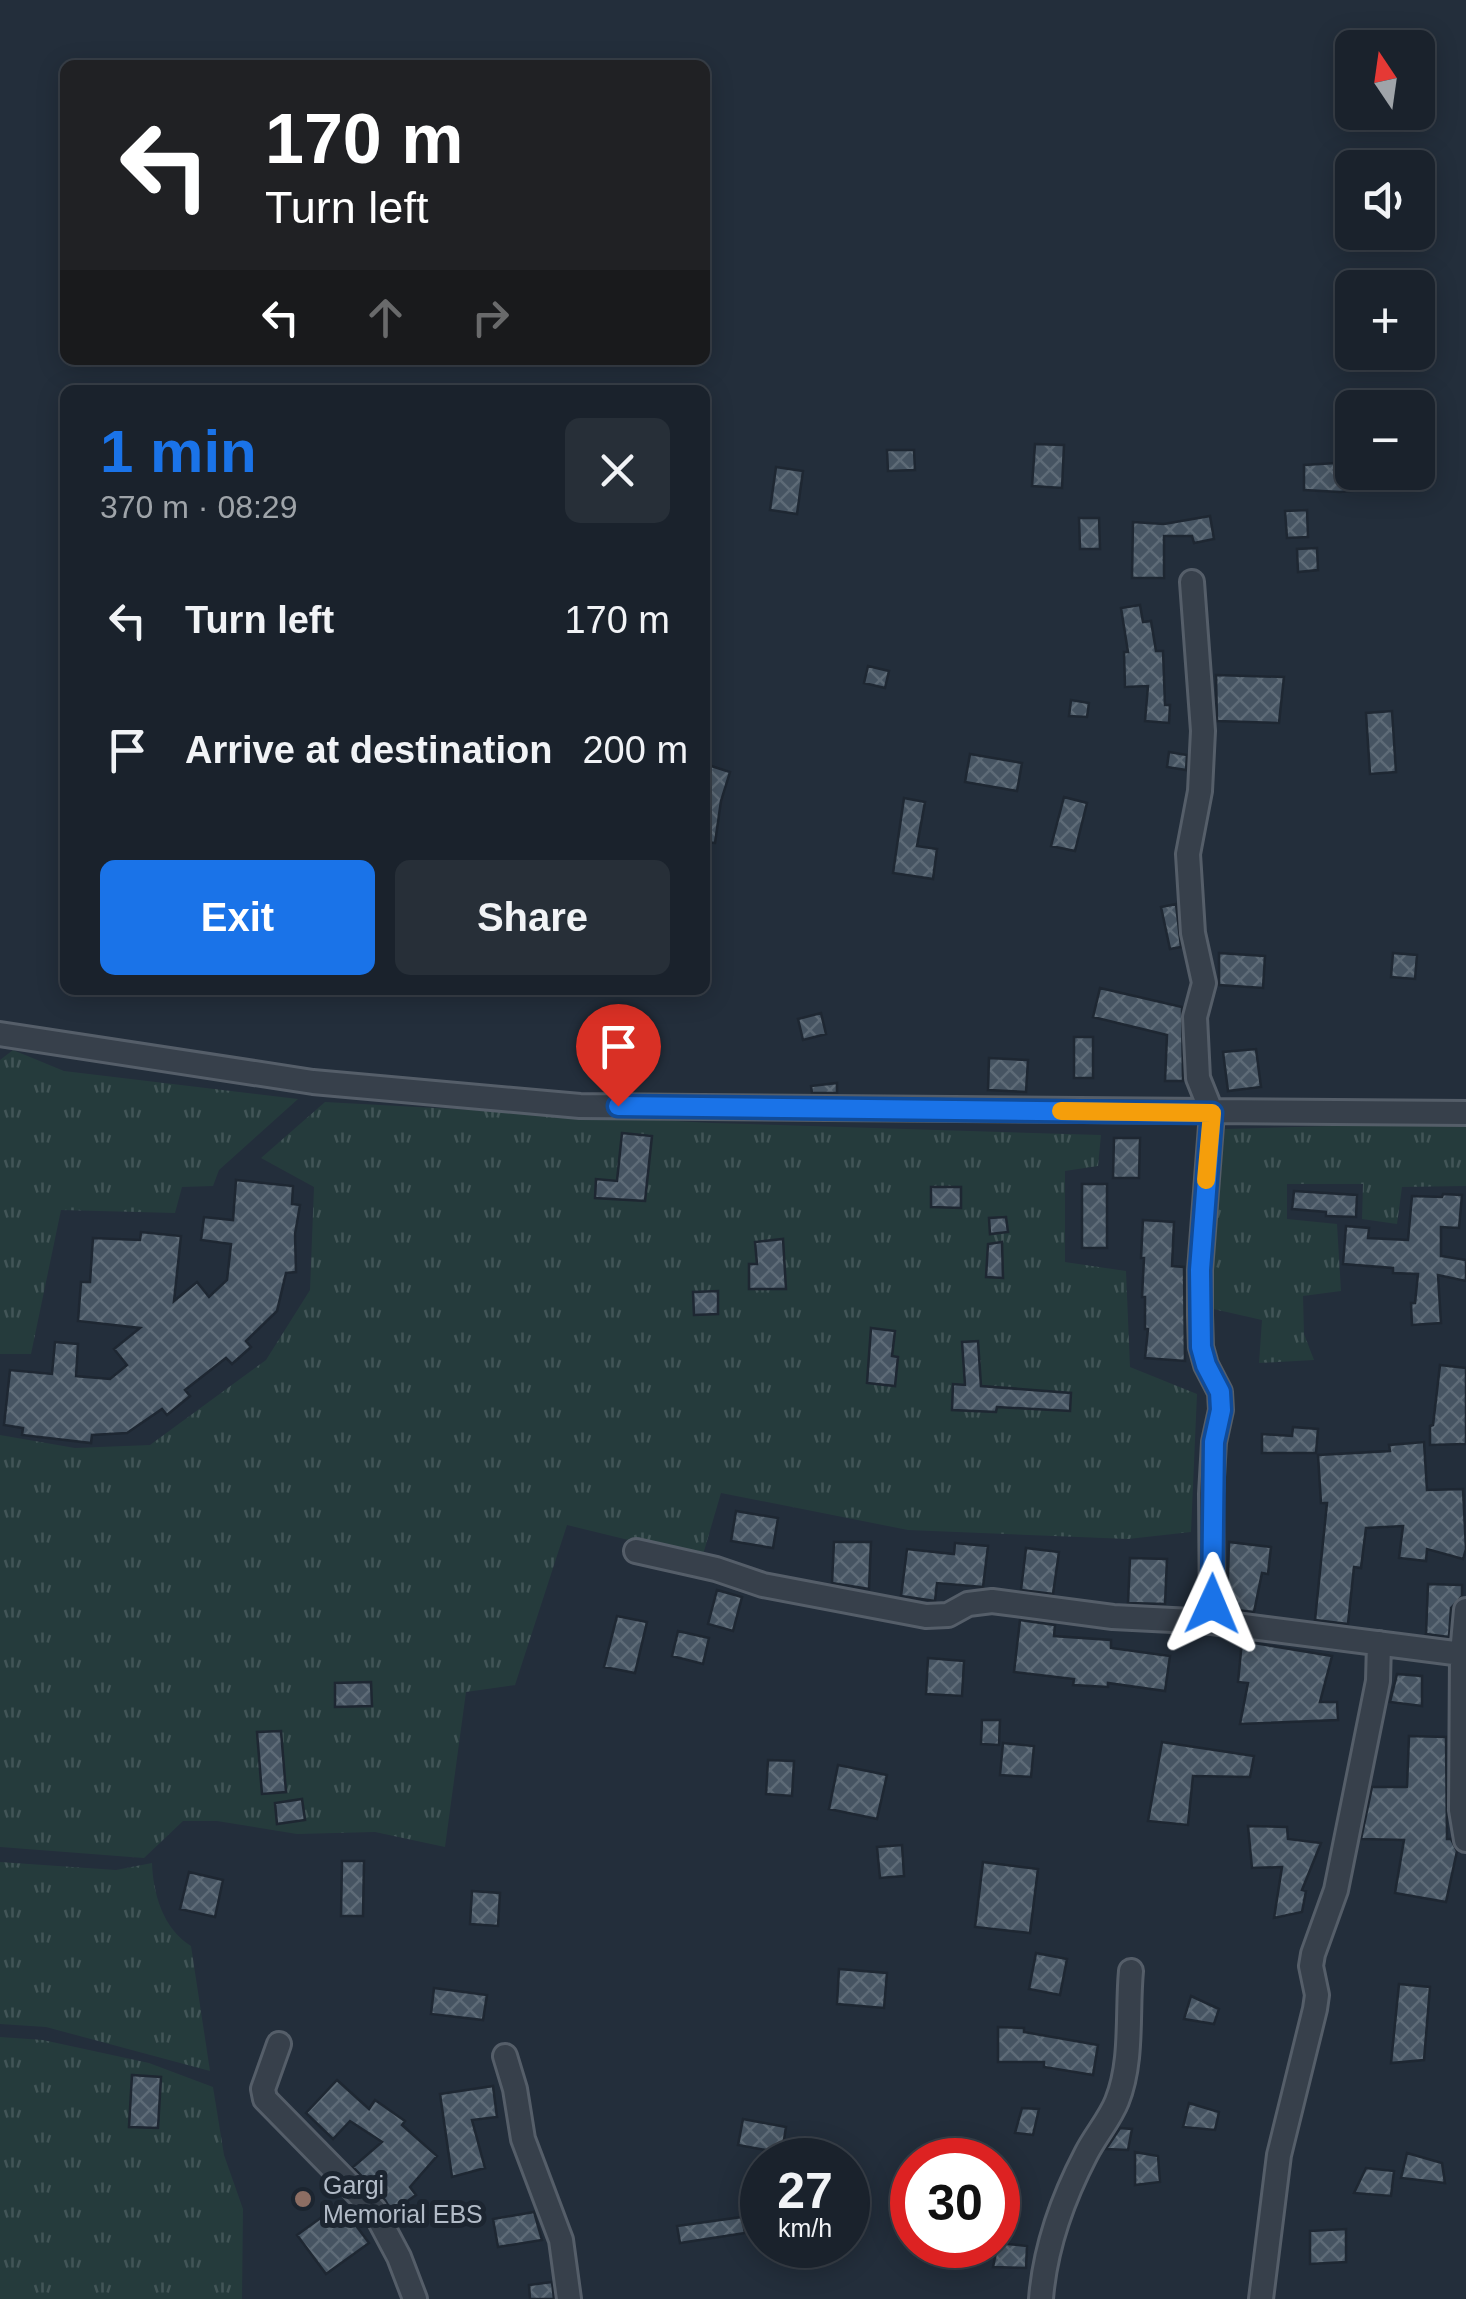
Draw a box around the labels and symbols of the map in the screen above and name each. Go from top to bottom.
north arrow [1335,30,1435,130]
pin [576,1004,661,1107]
position arrow [1160,1552,1264,1656]
speed limit sign: 30 [890,2138,1020,2268]
place label: Gargi Memorial EBS [323,2171,483,2228]
marker: Gargi Memorial EBS [292,2188,314,2210]

